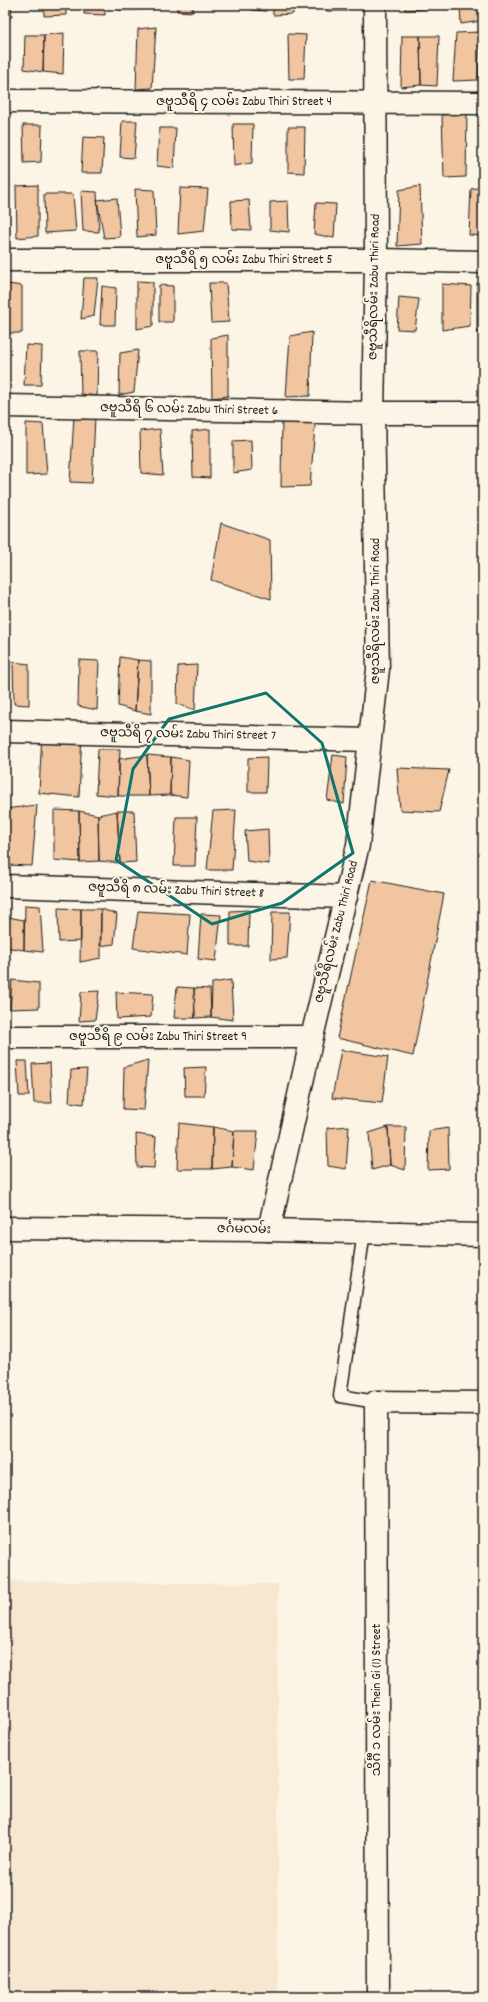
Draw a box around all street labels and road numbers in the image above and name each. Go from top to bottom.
street label: ဇဗူသီရိ ၄ လမ်း Zabu Thiri Street 4 [156,92,332,112]
street label: ဇဗူသီရိလမ်း Zabu Thiri Road [363,214,386,360]
street label: ဇဗူသီရိ ၅ လမ်း Zabu Thiri Street 5 [155,250,333,270]
street label: ဇဗူသီရိ ၆ လမ်း Zabu Thiri Street 6 [100,398,278,421]
street label: ဇဗူသီရိလမ်း Zabu Thiri Road [366,538,386,684]
street label: ဇဗူသီရိ ၇ လမ်း Zabu Thiri Street 7 [100,723,276,746]
street label: ဇဗူသီရိလမ်း Zabu Thiri Road [309,858,364,1005]
street label: ဇဗူသီရိ ၈ လမ်း Zabu Thiri Street 8 [88,877,264,904]
street label: ဇဗူသီရိ ၉ လမ်း Zabu Thiri Street 9 [69,1027,247,1047]
street label: ဇင်္ဂမလမ်း [217,1219,271,1240]
street label: သိင်္ဂီ ၁ လမ်း Thein Gi (1) Street [367,1624,387,1776]

